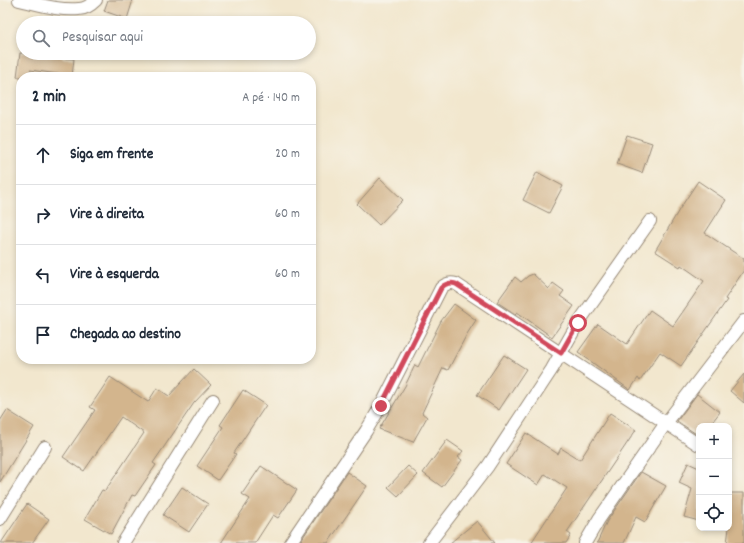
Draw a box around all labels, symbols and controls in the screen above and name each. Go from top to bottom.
search box [16,16,316,60]
icon: search [30,27,52,49]
text: Pesquisar aqui [62,27,143,49]
text: 2 min [32,86,66,110]
text: A pé · 140 m [242,89,300,108]
icon: ahead [32,144,54,166]
text: Siga em frente [70,144,153,166]
text: 20 m [275,145,300,164]
icon: right [32,204,54,226]
text: Vire à direita [70,204,144,226]
text: 60 m [275,205,300,224]
icon: left [32,264,54,286]
text: Vire à esquerda [70,264,159,286]
text: 60 m [275,265,300,284]
route start [569,314,587,332]
icon: arrive [32,324,54,346]
text: Chegada ao destino [70,324,181,346]
route end [372,397,390,415]
map controls [696,423,732,531]
button: + [696,423,732,459]
button: − [696,459,732,495]
button: locate [696,495,732,531]

